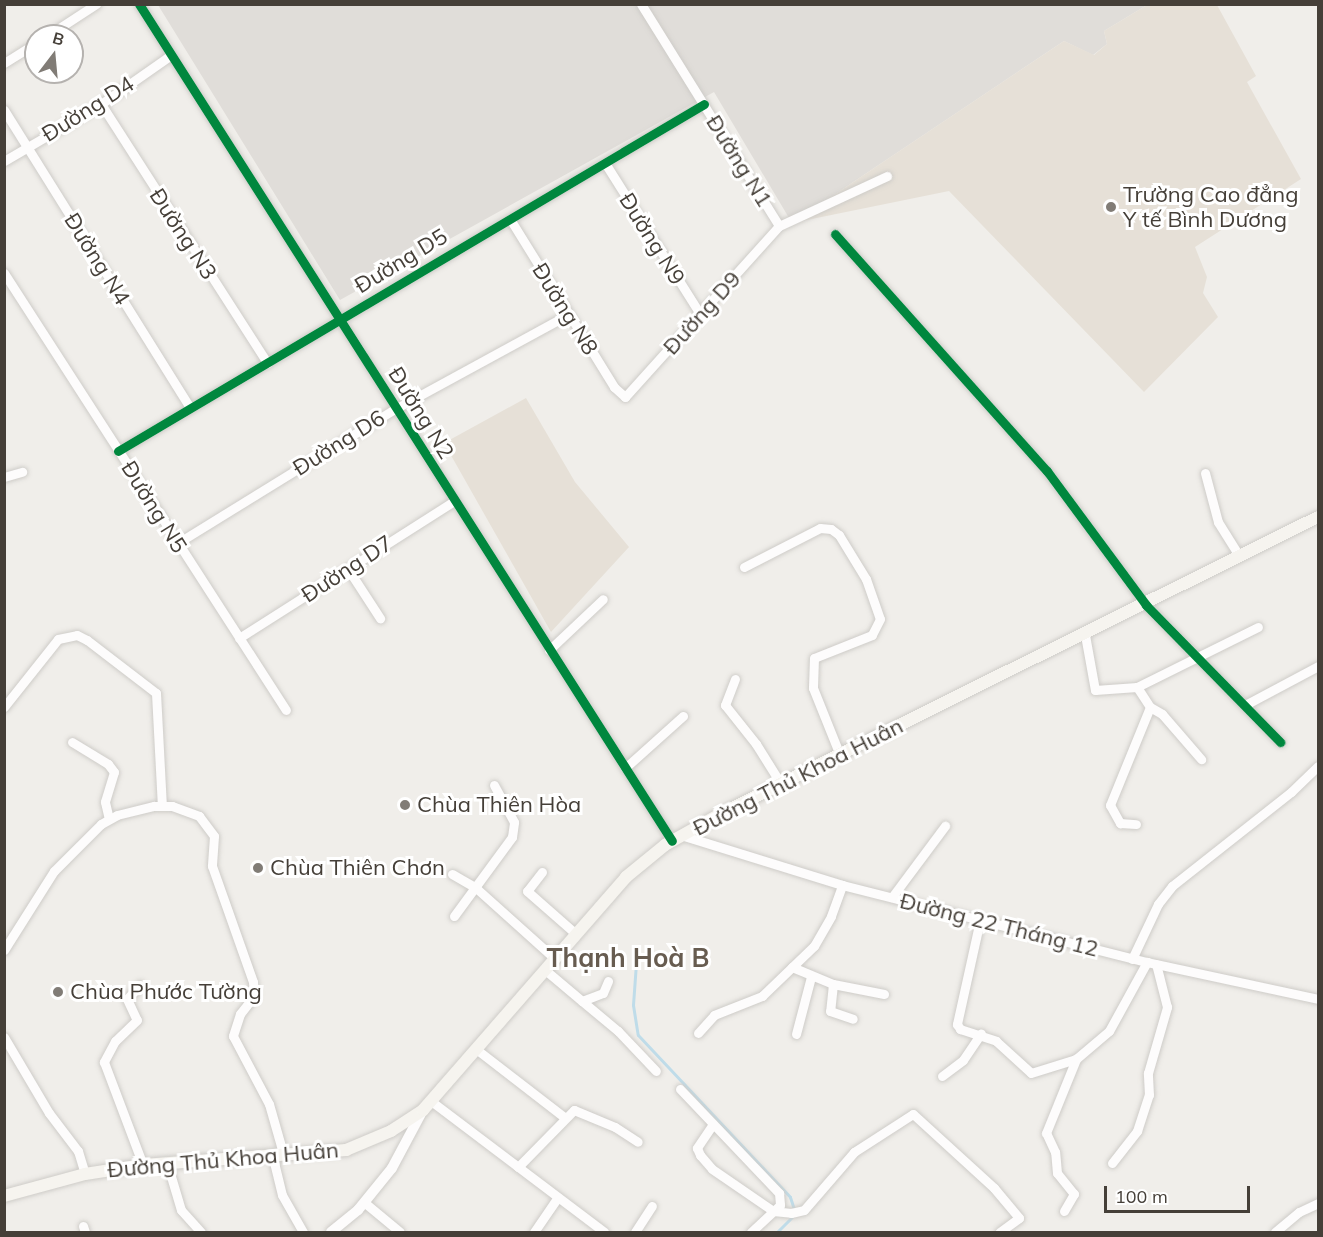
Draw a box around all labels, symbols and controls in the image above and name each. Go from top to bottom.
north arrow [24,24,84,84]
text: B [50,27,66,50]
street label: Đường D4 [37,70,139,148]
street label: Đường N1 [700,110,778,212]
place label: Trường Cao đẳng Y tế Bình Dương [1123,181,1298,232]
street label: Đường N3 [144,184,222,284]
street label: Đường N9 [613,188,691,290]
marker: Trường Cao đẳng Y tế Bình Dương [1104,200,1118,214]
street label: Đường N4 [58,208,136,310]
street label: Đường D5 [350,223,452,299]
street label: Đường N8 [526,258,604,360]
street label: Đường D9 [658,266,746,360]
street label: Đường N2 [382,362,460,464]
street label: Đường D6 [288,404,390,482]
street label: Đường N5 [115,456,193,558]
street label: Đường D7 [297,530,397,608]
street label: Đường Thủ Khoa Huân [689,713,907,841]
place label: Chùa Thiên Hòa [417,792,581,818]
marker: Chùa Thiên Hòa [398,798,412,812]
place label: Chùa Thiên Chơn [270,855,445,881]
marker: Chùa Thiên Chơn [251,861,265,875]
street label: Đường 22 Tháng 12 [897,888,1101,962]
district label: Thạnh Hoà B [546,942,710,974]
place label: Chùa Phước Tường [70,979,262,1005]
marker: Chùa Phước Tường [51,985,65,999]
street label: Đường Thủ Khoa Huân [106,1137,340,1183]
scale bar [1107,1174,1252,1212]
text: 100 m [1115,1185,1168,1208]

